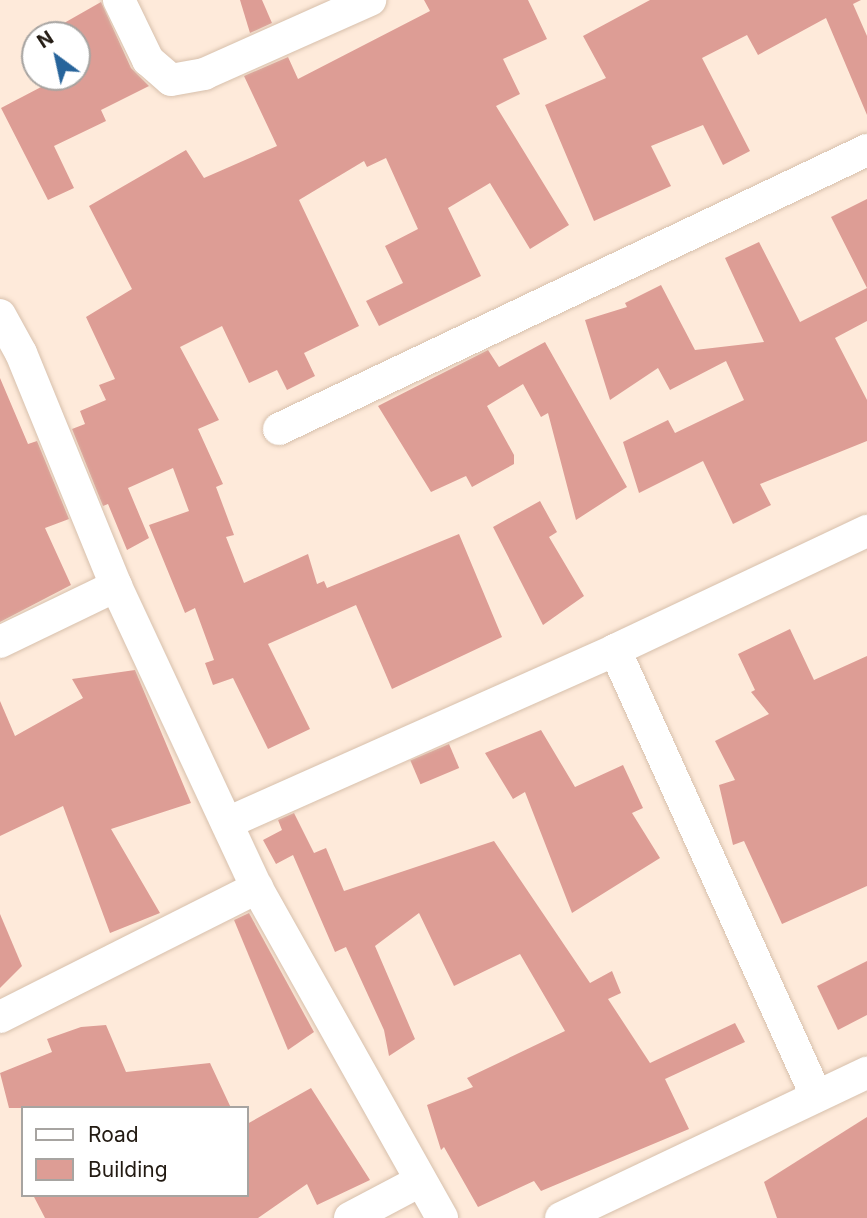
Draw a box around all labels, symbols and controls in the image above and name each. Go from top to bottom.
north arrow [21,21,91,91]
text: N [33,26,58,53]
legend [21,1106,248,1197]
text: Road [88,1122,139,1147]
text: Building [88,1157,168,1182]

